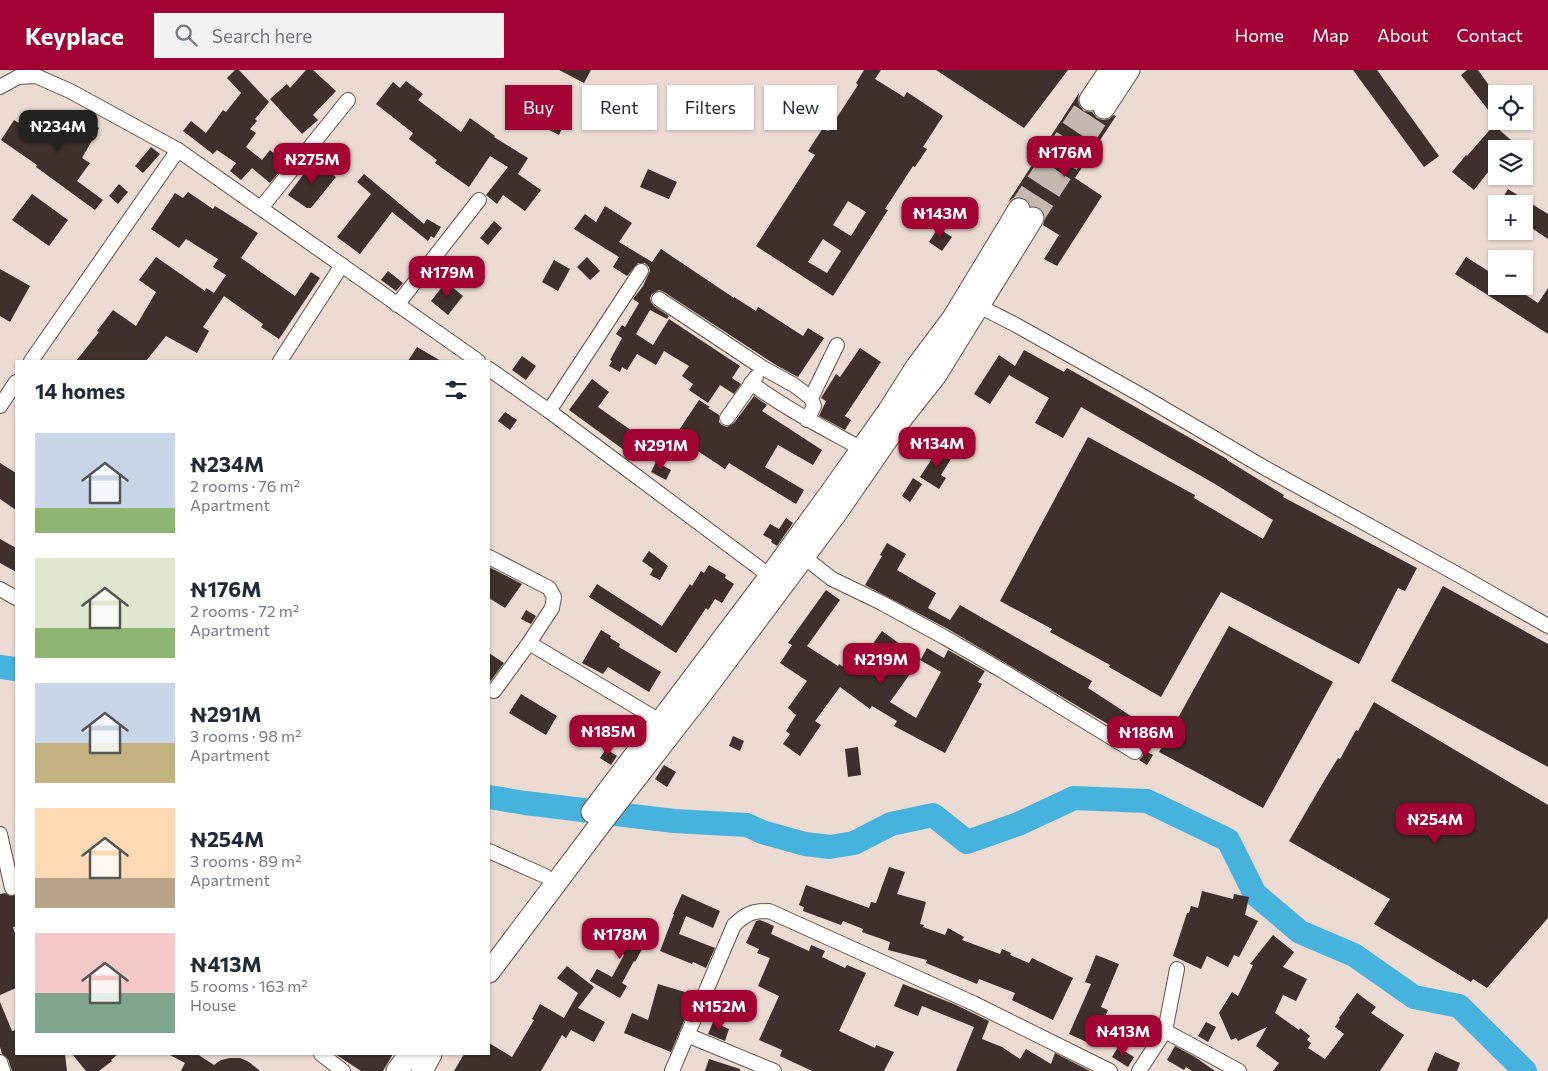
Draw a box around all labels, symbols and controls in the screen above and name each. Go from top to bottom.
search box [154,13,504,58]
text: Keyplace [25,21,124,50]
icon: search [172,21,200,49]
text: Search here [212,24,312,47]
text: Home [1235,24,1284,46]
text: Map [1312,24,1349,46]
text: About [1377,24,1429,46]
text: Contact [1457,24,1523,46]
chip: Buy [505,85,572,130]
chip: Rent [582,85,657,130]
chip: Filters [667,85,754,130]
chip: New [764,85,837,130]
map controls [1488,85,1533,295]
button: locate [1488,85,1533,130]
pin: ₦234M [23,109,93,152]
text: ₦234M [30,116,86,135]
pin: ₦176M [1030,136,1100,178]
button: layers [1488,140,1533,185]
pin: ₦275M [277,142,347,185]
text: ₦176M [1038,142,1092,161]
text: ₦275M [284,149,340,168]
button: + [1488,195,1533,240]
pin: ₦143M [905,196,975,239]
text: ₦143M [912,203,968,222]
button: − [1488,250,1533,295]
pin: ₦179M [412,256,482,298]
text: ₦179M [420,262,474,281]
icon: filters [442,376,470,404]
text: 14 homes [35,378,125,403]
pin: ₦134M [902,426,972,469]
pin: ₦291M [626,428,696,471]
text: ₦134M [909,433,965,452]
text: ₦291M [634,435,688,454]
text: ₦234M [190,451,264,476]
icon: home [75,453,135,513]
text: 2 rooms · 76 m² [190,476,300,495]
text: Apartment [190,495,270,514]
text: ₦176M [190,576,262,601]
icon: home [75,578,135,638]
text: 2 rooms · 72 m² [190,601,299,620]
text: Apartment [190,620,270,639]
pin: ₦219M [846,642,916,685]
text: ₦219M [854,649,908,668]
text: ₦291M [190,701,261,726]
icon: home [75,703,135,763]
pin: ₦185M [573,714,643,757]
pin: ₦186M [1111,716,1181,758]
text: ₦185M [580,721,636,740]
text: ₦186M [1118,722,1174,741]
text: 3 rooms · 98 m² [190,726,301,745]
text: Apartment [190,745,270,764]
pin: ₦254M [1400,802,1470,845]
text: ₦254M [1407,809,1463,828]
text: ₦254M [190,826,264,851]
icon: home [75,828,135,888]
text: 3 rooms · 89 m² [190,851,301,870]
text: Apartment [190,870,270,889]
pin: ₦178M [585,918,655,960]
text: ₦178M [593,924,647,943]
text: ₦413M [190,951,262,976]
icon: home [75,953,135,1013]
text: 5 rooms · 163 m² [190,976,308,995]
pin: ₦152M [684,990,754,1032]
text: House [190,995,236,1014]
text: ₦152M [692,996,746,1015]
pin: ₦413M [1088,1014,1158,1057]
text: ₦413M [1096,1021,1150,1040]

